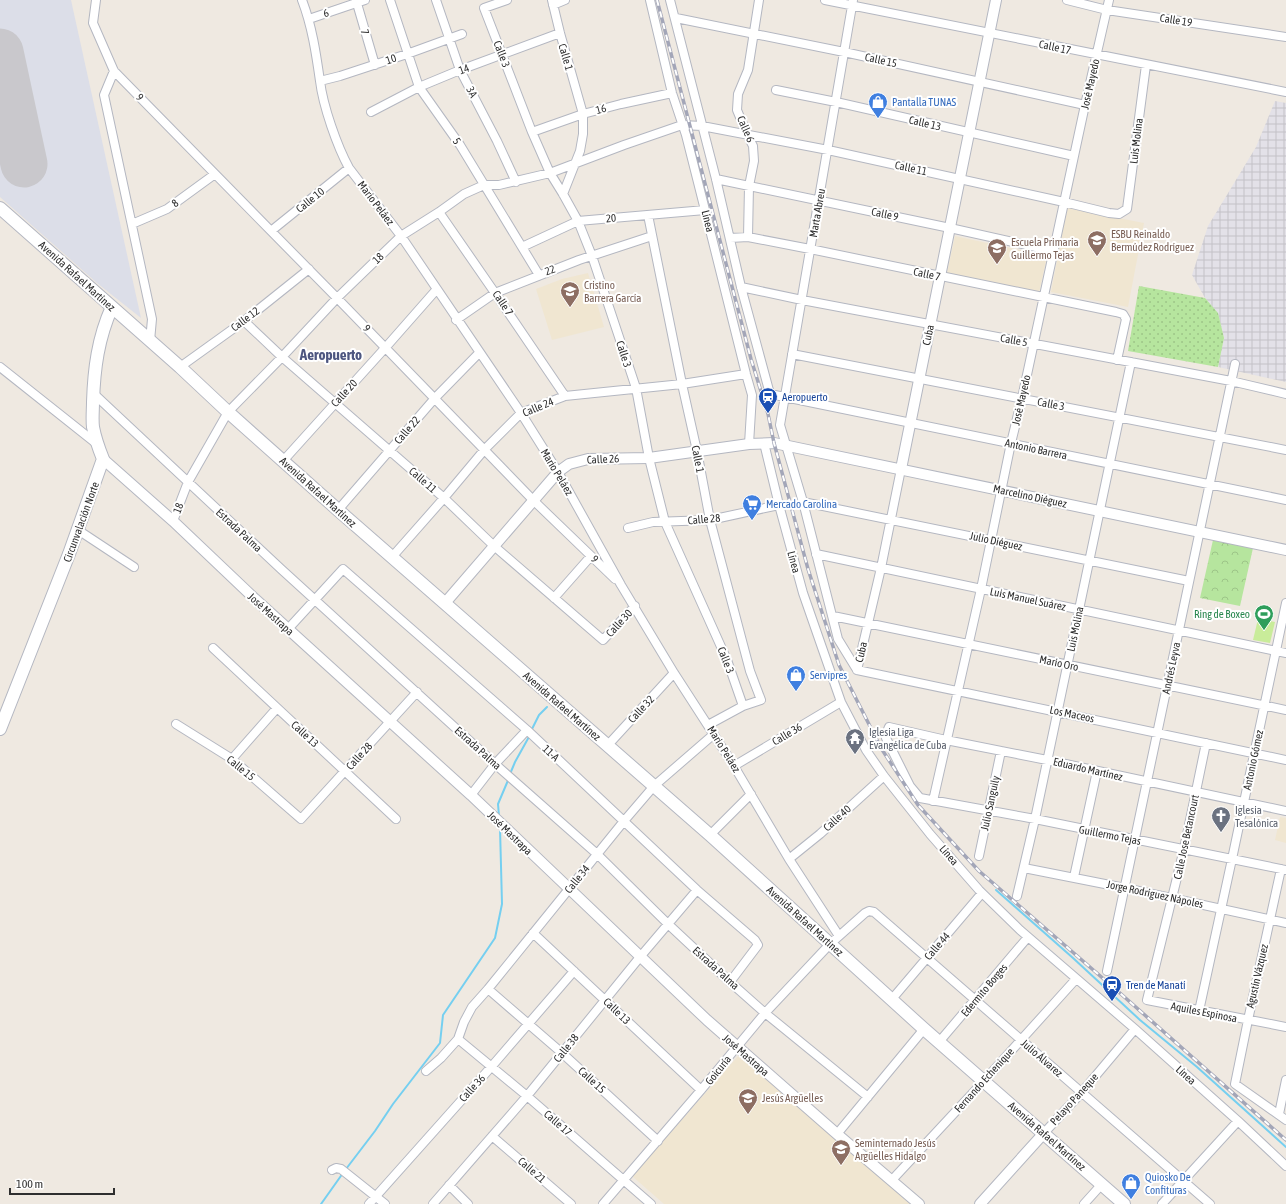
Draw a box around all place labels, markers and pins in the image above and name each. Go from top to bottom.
shop icon: Pantalla TUNAS [867,91,889,119]
place label: Pantalla TUNAS [892,96,957,108]
place label: ESBU Reinaldo Bermúdez Rodríguez [1111,228,1194,253]
school or university icon: ESBU Reinaldo Bermúdez Rodríguez [1086,229,1108,257]
place label: Escuela Primaria Guillermo Tejas [1011,236,1079,261]
school or university icon: Escuela Primaria Guillermo Tejas [986,237,1008,265]
place label: Cristino Barrera García [584,279,641,304]
school or university icon: Cristino Barrera García [559,280,581,308]
station icon: Aeropuerto [757,386,779,414]
place label: Aeropuerto [782,391,828,403]
supermarket icon: Mercado Carolina [741,493,763,521]
place label: Mercado Carolina [766,498,837,510]
sports icon: Ring de Boxeo [1253,603,1275,631]
place label: Ring de Boxeo [1194,608,1250,620]
shop icon: Servipres [785,664,807,692]
place label: Servipres [810,669,847,681]
place label: Iglesia Liga Evangélica de Cuba [869,726,947,751]
temple icon: Iglesia Liga Evangélica de Cuba [844,727,866,755]
place label: Iglesia Tesalónica [1235,804,1278,829]
church icon: Iglesia Tesalónica [1210,805,1232,833]
station icon: Tren de Manatí [1101,974,1123,1002]
place label: Tren de Manatí [1126,979,1186,991]
school or university icon: Jesús Argüelles [737,1087,759,1115]
place label: Jesús Argüelles [762,1092,823,1104]
place label: Seminternado Jesús Argüelles Hidalgo [855,1137,936,1162]
school or university icon: Seminternado Jesús Argüelles Hidalgo [830,1138,852,1166]
place label: Quiosko De Confituras [1145,1171,1191,1196]
shop icon: Quiosko De Confituras [1120,1172,1142,1200]

